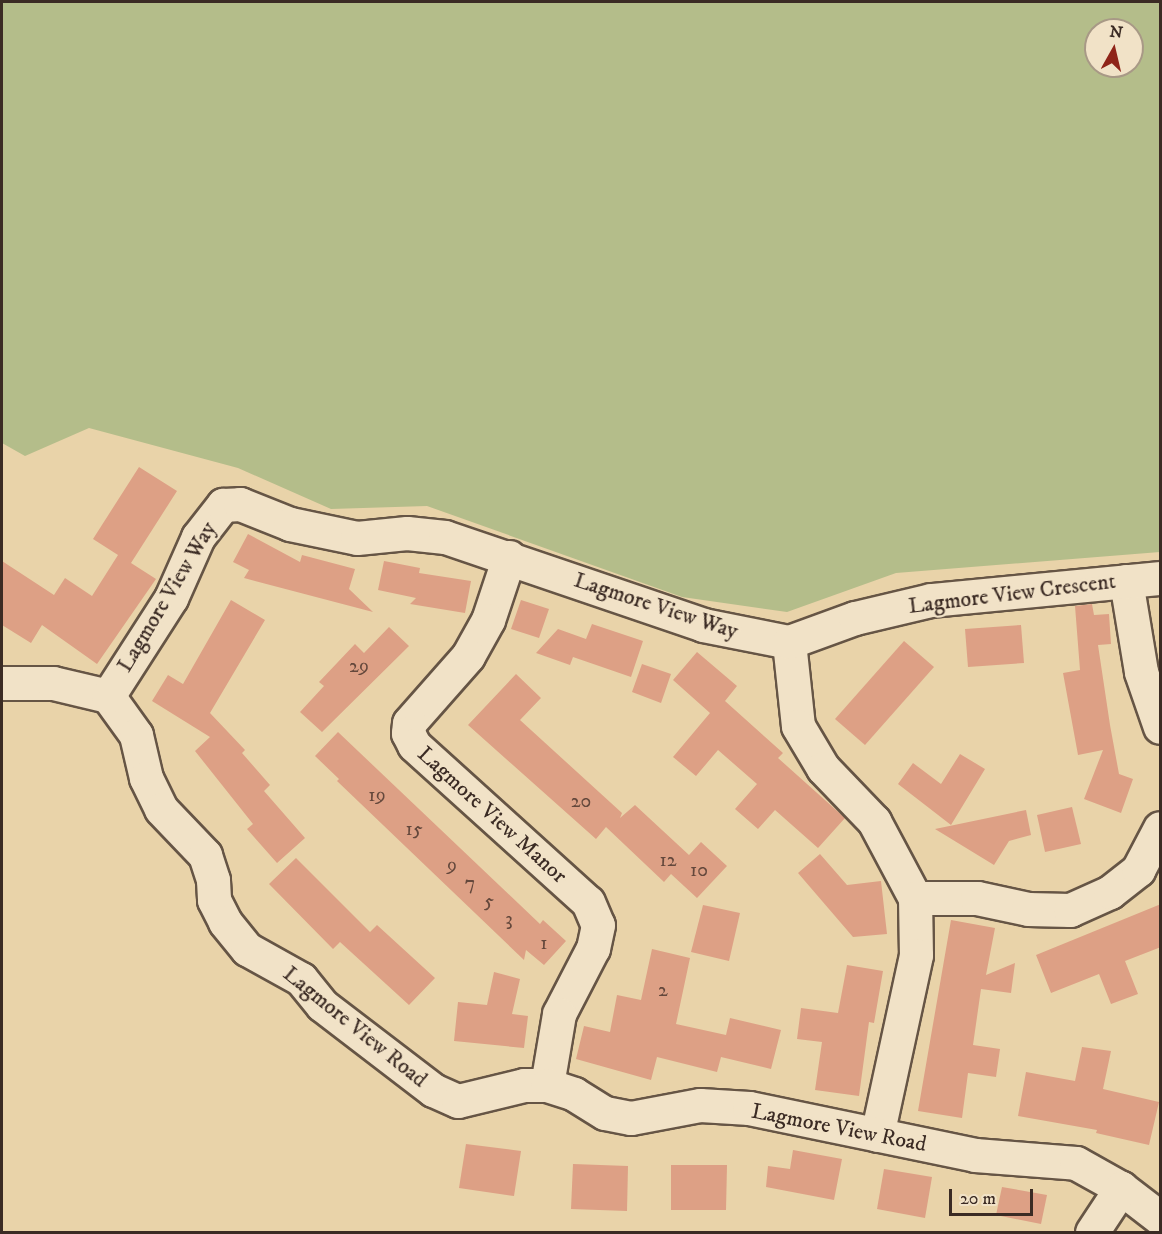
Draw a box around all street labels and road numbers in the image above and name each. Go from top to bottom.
street label: Lagmore View Way [112,517,222,677]
street label: Lagmore View Way [571,567,741,645]
street label: Lagmore View Crescent [907,568,1117,620]
street label: Lagmore View Manor [412,741,572,889]
street label: Lagmore View Road [278,961,432,1093]
street label: Lagmore View Road [749,1098,929,1158]

